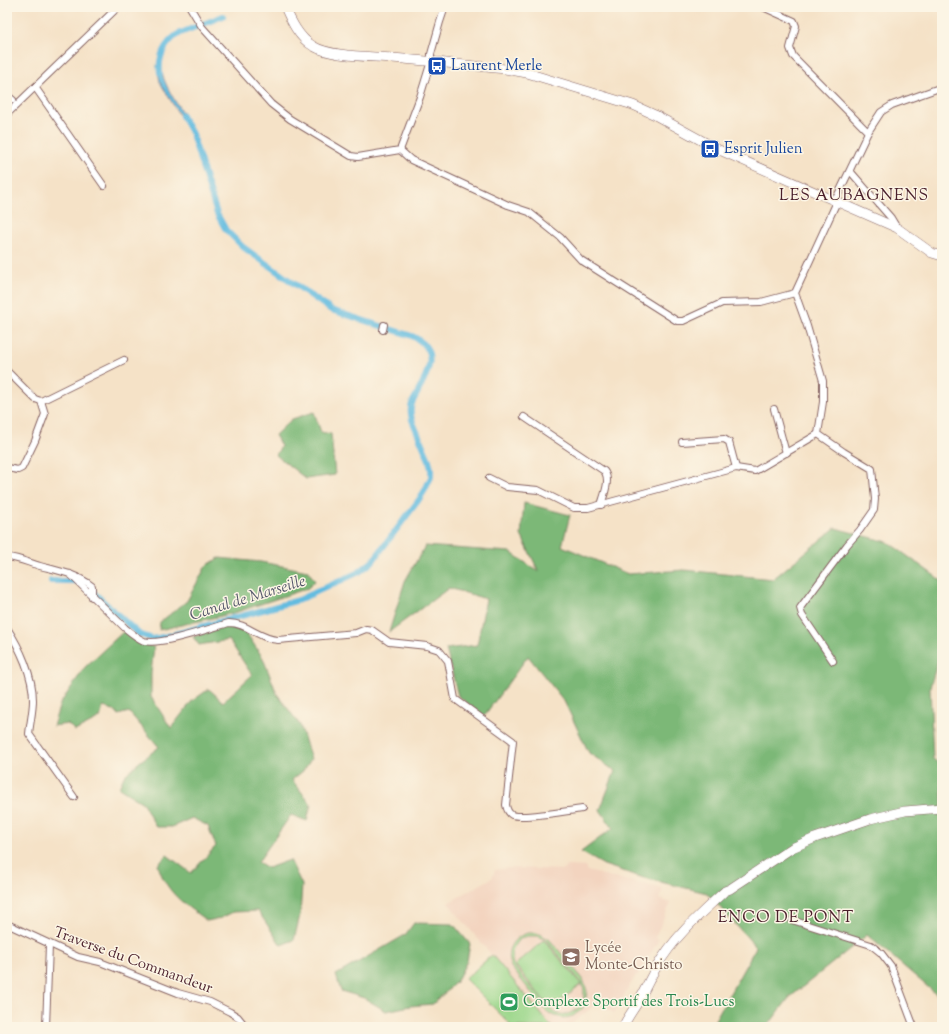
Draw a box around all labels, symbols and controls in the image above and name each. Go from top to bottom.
bus stop icon: Laurent Merle [426,55,448,77]
place label: Laurent Merle [451,56,542,77]
bus stop icon: Esprit Julien [699,138,721,160]
place label: Esprit Julien [724,139,803,160]
district label: LES AUBAGNENS [779,185,929,208]
water label: Canal de Marseille [187,570,309,628]
district label: ENCO DE PONT [718,907,854,930]
street label: Traverse du Commandeur [51,922,216,1000]
place label: Lycée Monte-Christo [585,938,683,976]
school or university icon: Lycée Monte-Christo [560,946,582,968]
sports icon: Complexe Sportif des Trois-Lucs [498,991,520,1013]
place label: Complexe Sportif des Trois-Lucs [523,992,735,1013]

